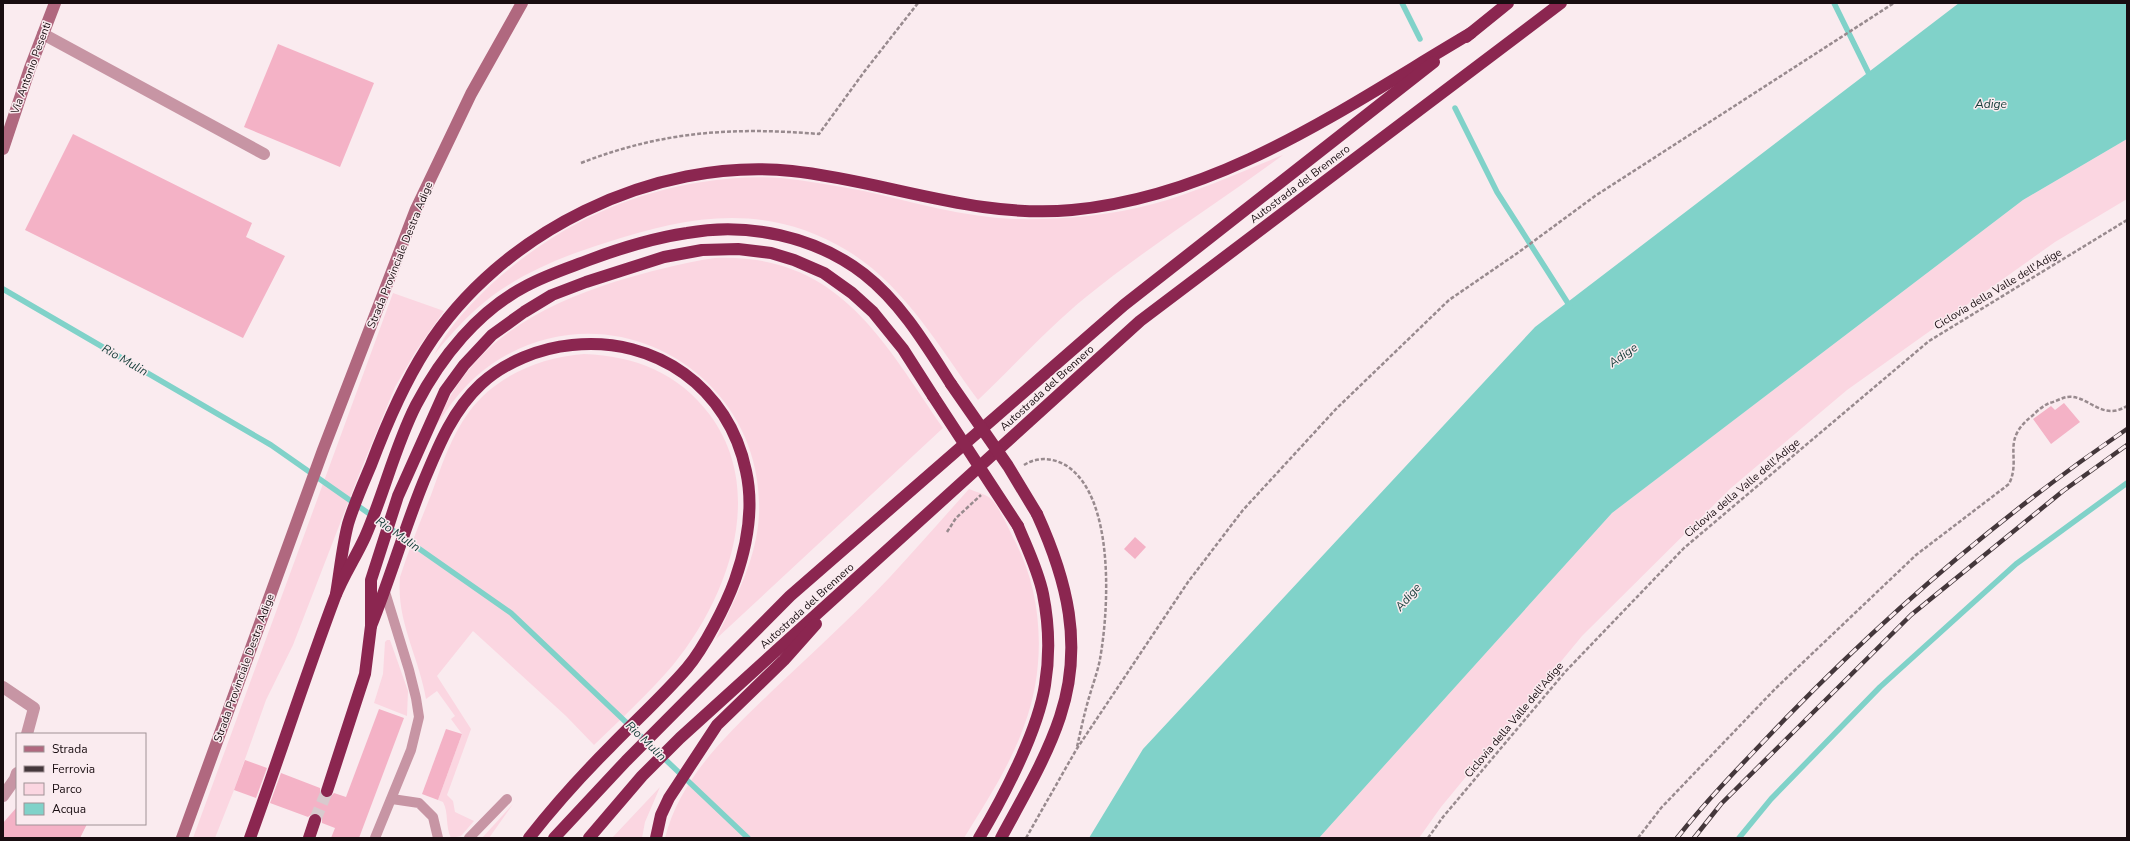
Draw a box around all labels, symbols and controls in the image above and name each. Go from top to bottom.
street label: Via Antonio Pesenti [7,20,55,117]
water label: Adige [1974,96,2008,112]
street label: Autostrada del Brennero [1247,141,1353,227]
street label: Strada Provinciale Destra Adige [364,179,436,331]
street label: Ciclovia della Valle dell'Adige [1931,245,2065,333]
water label: Adige [1605,339,1641,371]
water label: Rio Mulin [99,340,151,380]
street label: Autostrada del Brennero [997,342,1097,434]
street label: Ciclovia della Valle dell'Adige [1681,435,1803,541]
water label: Rio Mulin [373,513,424,555]
street label: Autostrada del Brennero [757,560,857,652]
water label: Adige [1391,579,1425,615]
street label: Strada Provinciale Destra Adige [210,592,278,744]
street label: Ciclovia della Valle dell'Adige [1461,659,1567,781]
water label: Rio Mulin [622,718,670,764]
legend [16,733,146,825]
text: Strada [52,741,88,757]
text: Ferrovia [52,761,95,777]
text: Parco [52,781,82,797]
text: Acqua [52,801,86,817]

